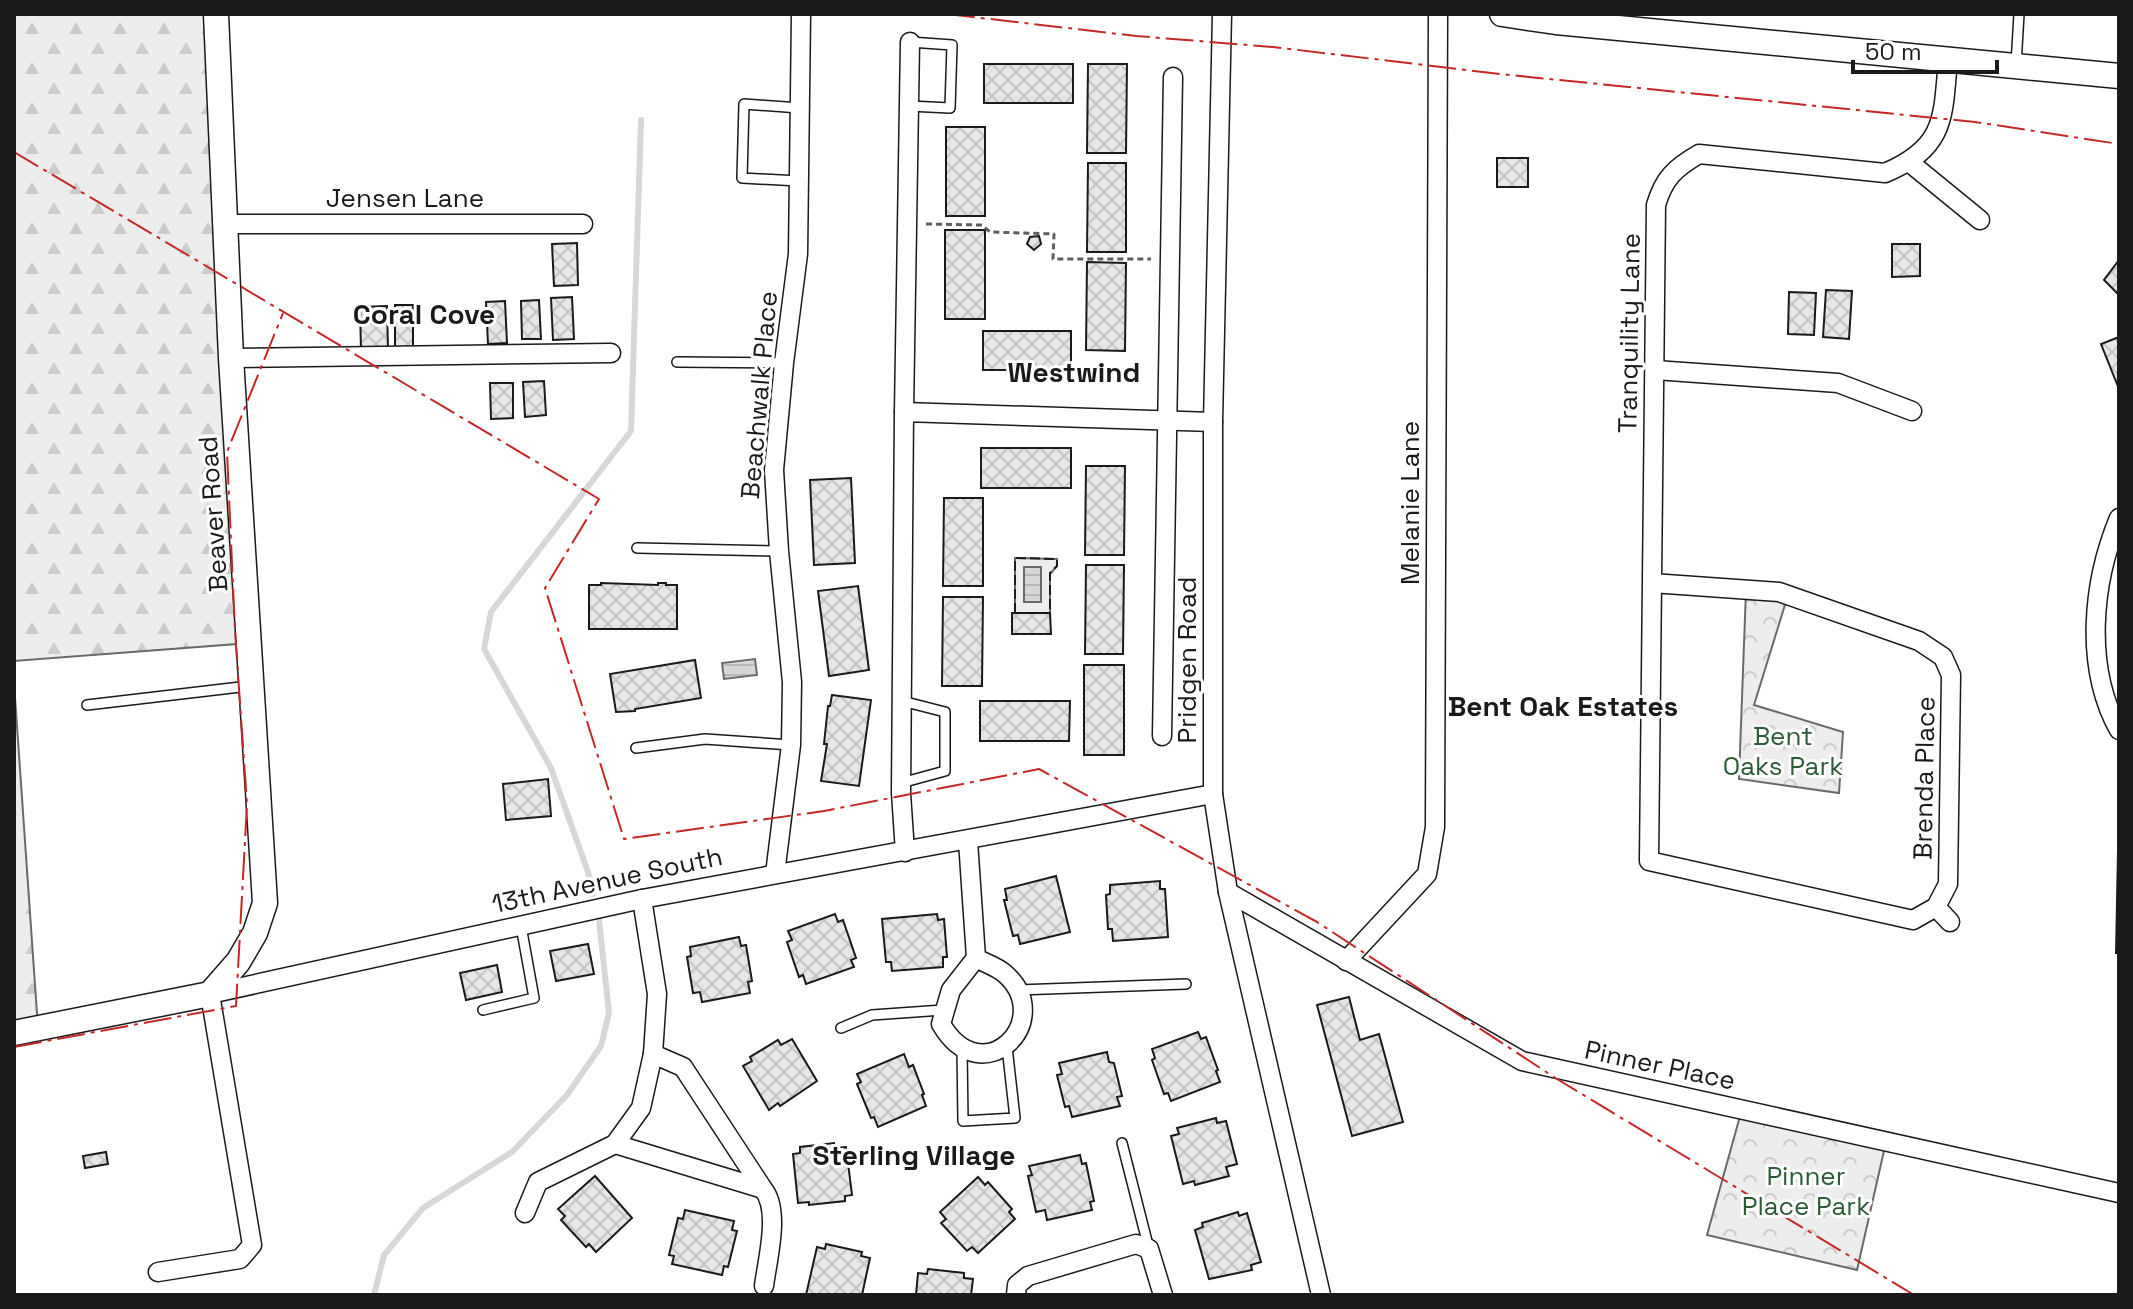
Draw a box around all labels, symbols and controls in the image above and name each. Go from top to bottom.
scale bar [1853,24,1997,74]
text: 50 m [1865,36,1922,67]
street label: Jensen Lane [326,181,484,215]
street label: Tranquility Lane [1610,233,1648,433]
street label: Beachwalk Place [733,290,785,500]
district label: Coral Cove [353,296,495,332]
district label: Westwind [1008,354,1140,390]
street label: Melanie Lane [1393,421,1427,585]
street label: Beaver Road [191,435,235,593]
street label: Pridgen Road [1170,576,1204,744]
district label: Bent Oak Estates [1448,688,1678,724]
street label: Brenda Place [1906,696,1942,860]
park label: Bent Oaks Park [1723,719,1843,783]
street label: 13th Avenue South [488,839,726,921]
street label: Pinner Place [1581,1032,1739,1098]
district label: Sterling Village [813,1137,1015,1173]
park label: Pinner Place Park [1742,1159,1870,1223]

